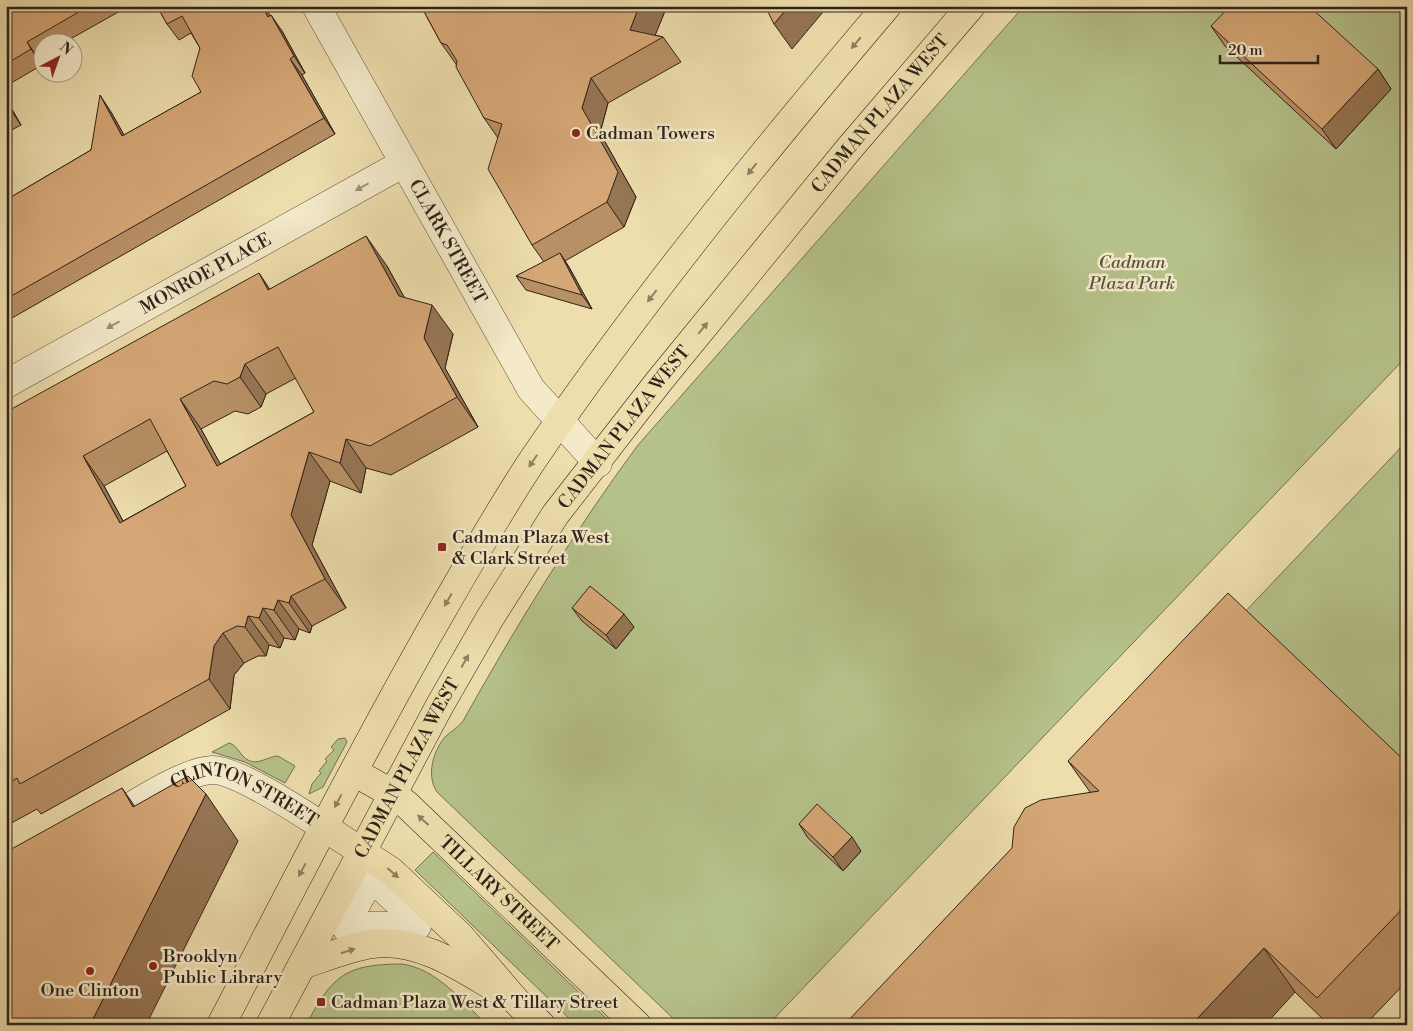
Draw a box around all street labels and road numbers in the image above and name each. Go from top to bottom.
street label: CADMAN PLAZA WEST [806,29,954,198]
street label: CLARK STREET [404,175,492,308]
street label: MONROE PLACE [136,228,275,319]
street label: CADMAN PLAZA WEST [553,341,695,514]
street label: CADMAN PLAZA WEST [349,674,465,862]
street label: CLINTON STREET [166,758,323,832]
street label: TILLARY STREET [435,831,564,956]

